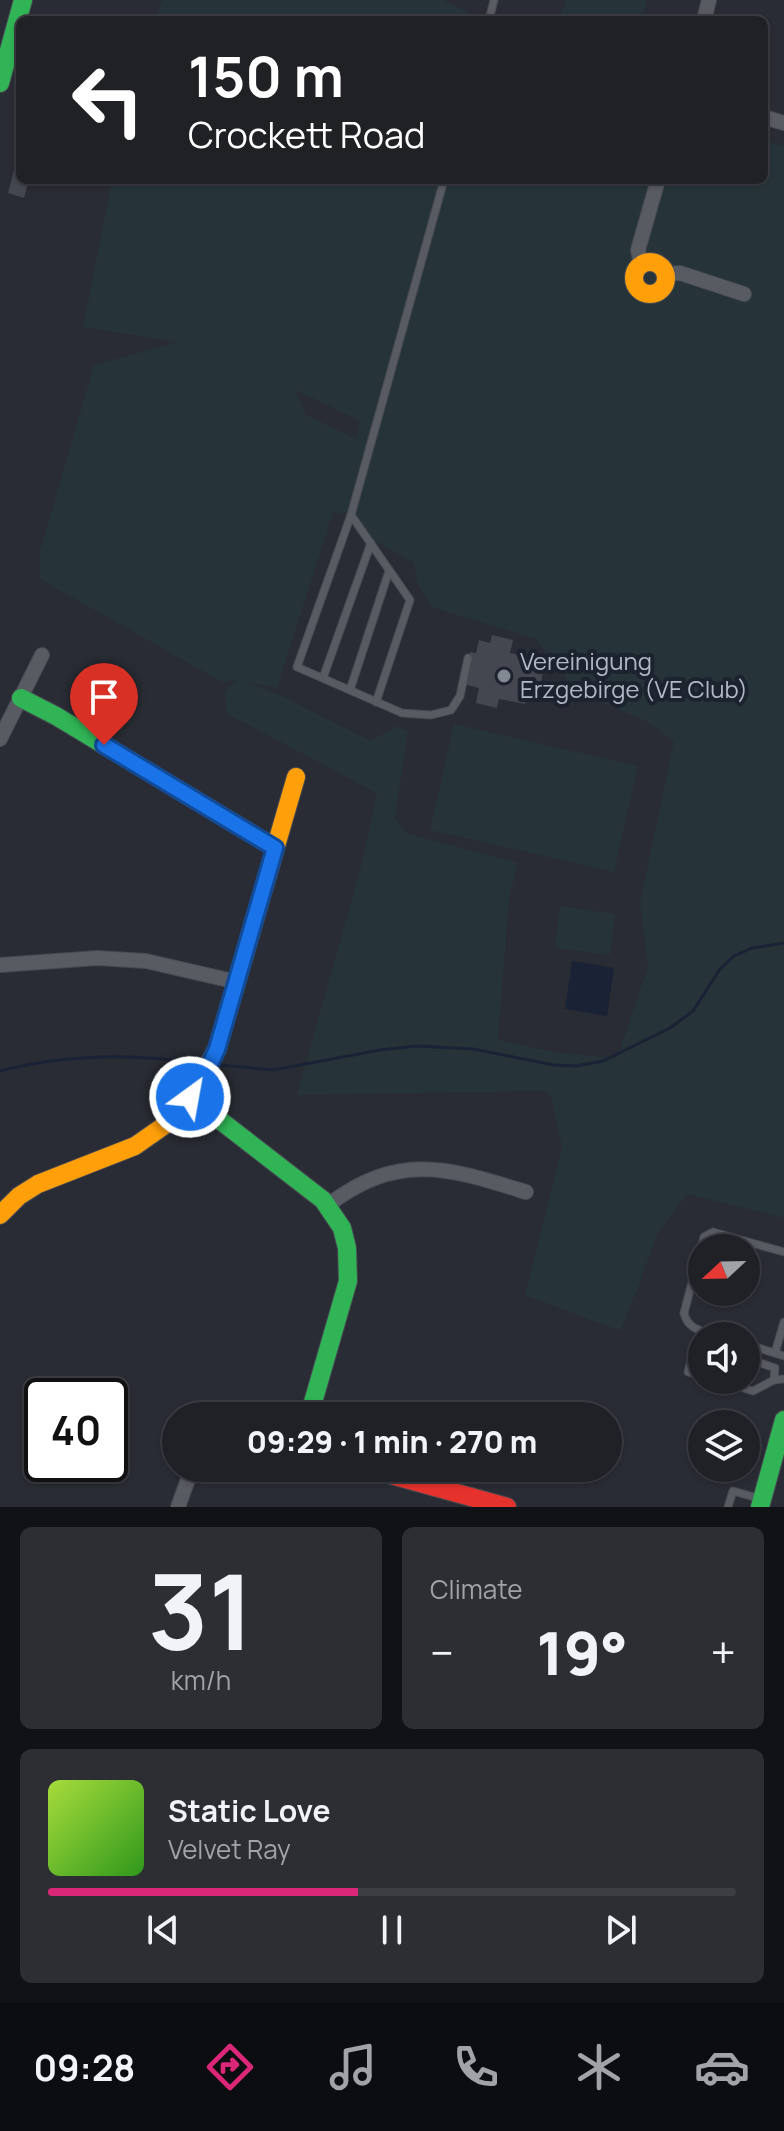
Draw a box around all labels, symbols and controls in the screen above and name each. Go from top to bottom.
text: 150 m [188,37,344,114]
icon: left [56,48,160,152]
text: Crockett Road [188,110,425,159]
place label: Vereinigung Erzgebirge (VE Club) [520,644,748,705]
pin [70,663,138,745]
marker: Vereinigung Erzgebirge (VE Club) [495,667,513,685]
icon: arrive [82,675,126,719]
position arrow [148,1055,232,1139]
north arrow [688,1234,760,1306]
map controls [688,1234,760,1482]
button: sound [688,1322,760,1394]
speed limit sign: 40 [24,1378,128,1482]
button: layers [688,1410,760,1482]
text: 09:29 · 1 min · 270 m [247,1421,537,1462]
text: 31 [148,1539,254,1681]
text: Climate [430,1571,522,1607]
text: 19° [536,1611,628,1693]
text: − [430,1622,454,1682]
text: + [711,1622,736,1682]
text: km/h [171,1662,231,1698]
text: Static Love [168,1790,331,1831]
text: Velvet Ray [168,1831,291,1867]
icon: previous [141,1908,185,1952]
icon: pause [370,1908,414,1952]
icon: next [599,1908,643,1952]
icon: directions [202,2039,258,2095]
icon: music [325,2039,381,2095]
icon: phone [448,2039,504,2095]
icon: climate [571,2039,627,2095]
icon: car [694,2039,750,2095]
text: 09:28 [34,2043,135,2092]

